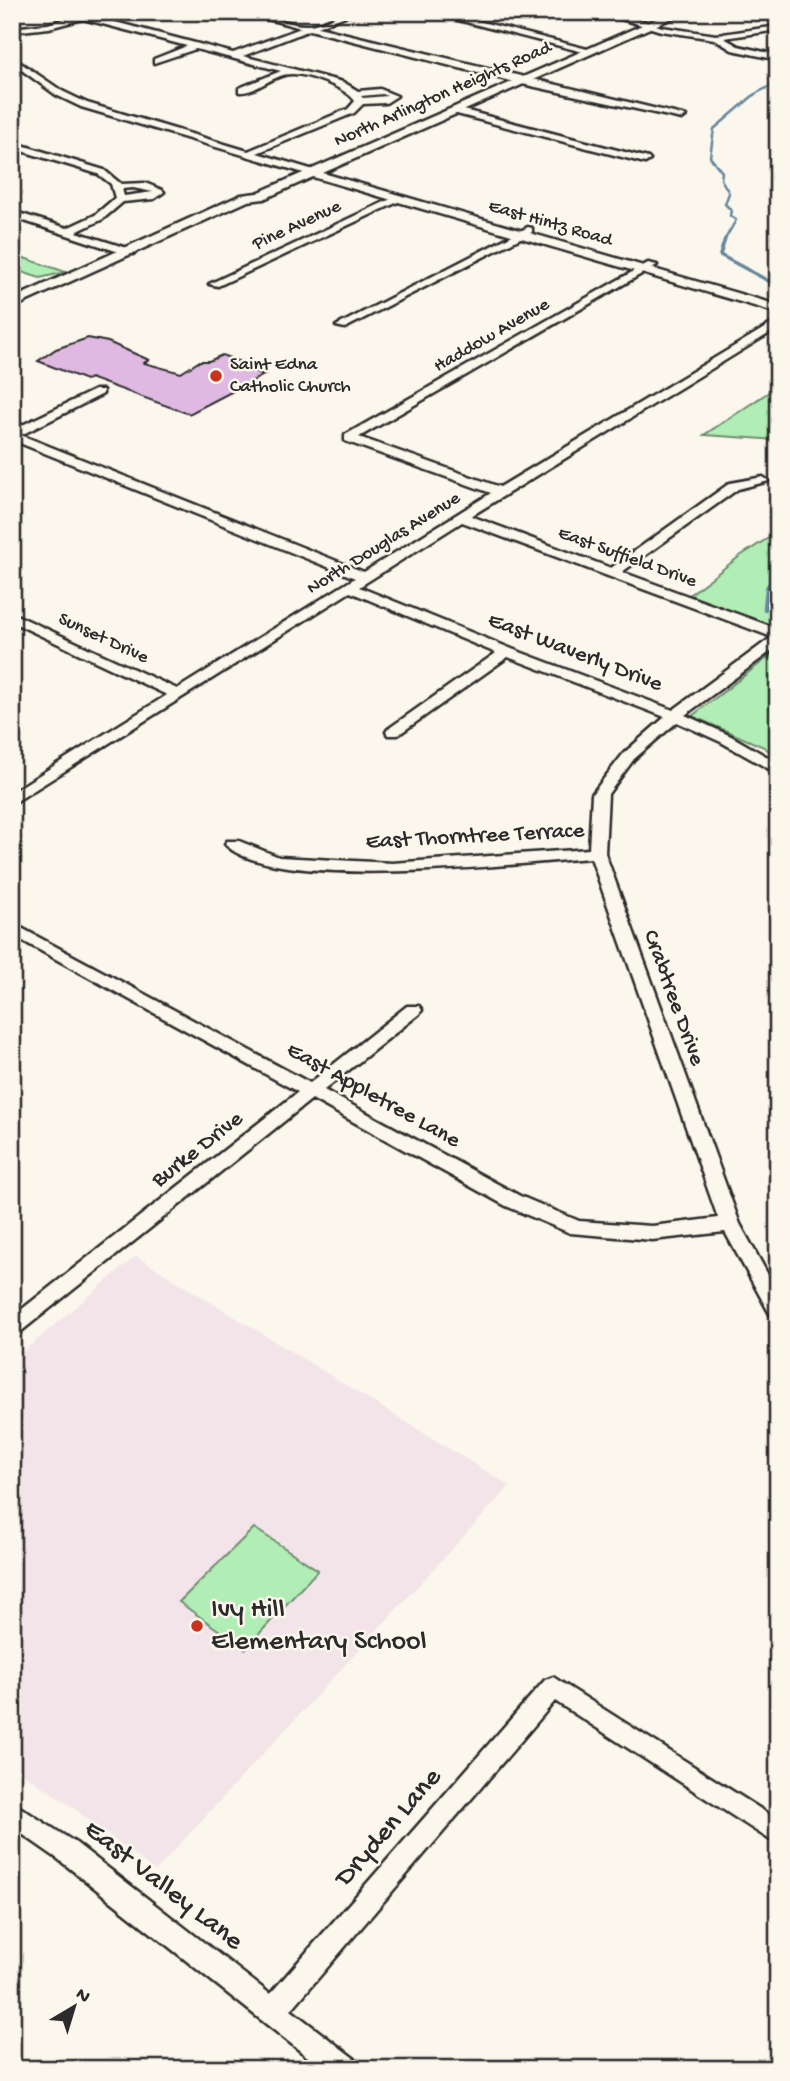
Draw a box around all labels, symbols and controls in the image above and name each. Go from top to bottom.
street label: North Arlington Heights Road [331,36,557,153]
street label: Pine Avenue [248,195,345,257]
street label: East Hintz Road [485,195,616,253]
street label: Haddow Avenue [430,293,554,378]
place label: Saint Edna Catholic Church [230,354,351,399]
marker: Saint Edna Catholic Church [208,368,224,384]
street label: North Douglas Avenue [303,487,465,601]
street label: East Suffield Drive [554,522,700,594]
street label: East Waverly Drive [484,607,667,699]
street label: Sunset Drive [54,608,152,670]
street label: East Thorntree Terrace [365,818,586,856]
street label: Crabtree Drive [636,926,710,1071]
street label: East Appletree Lane [282,1037,465,1155]
street label: Burke Drive [146,1105,250,1195]
place label: Ivy Hill Elementary School [211,1594,427,1659]
marker: Ivy Hill Elementary School [189,1618,205,1634]
street label: Dryden Lane [327,1762,450,1896]
street label: East Valley Lane [77,1814,250,1959]
north arrow [38,1972,108,2042]
text: N [70,1983,94,2009]

